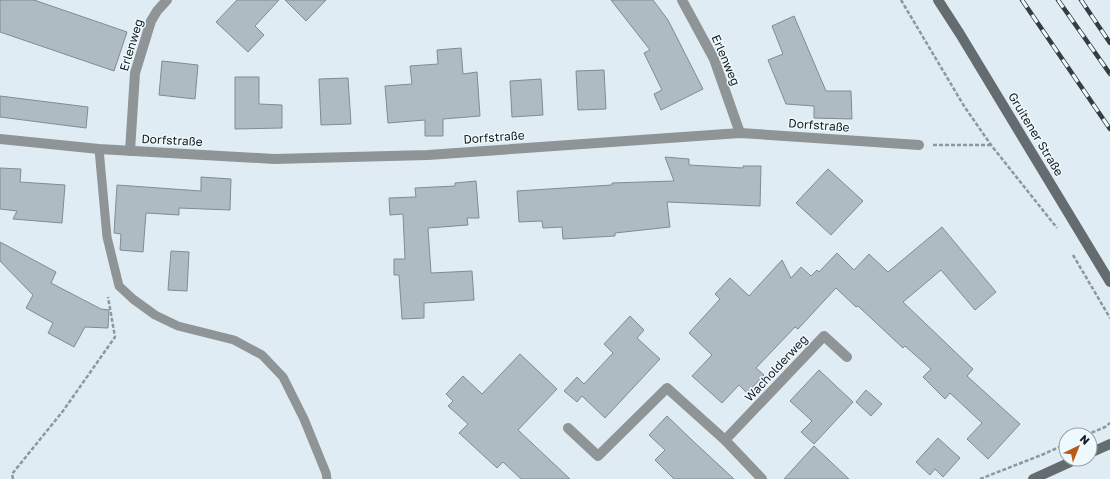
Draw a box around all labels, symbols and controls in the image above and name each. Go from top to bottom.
street label: Erlenweg [116,17,146,73]
street label: Erlenweg [709,32,743,88]
street label: Gruitener Straße [1005,89,1067,179]
street label: Dorfstraße [788,115,850,135]
street label: Dorfstraße [463,127,525,147]
street label: Dorfstraße [141,131,203,149]
street label: Wacholderweg [741,331,811,405]
north arrow [1058,427,1098,467]
text: N [1078,432,1093,447]

